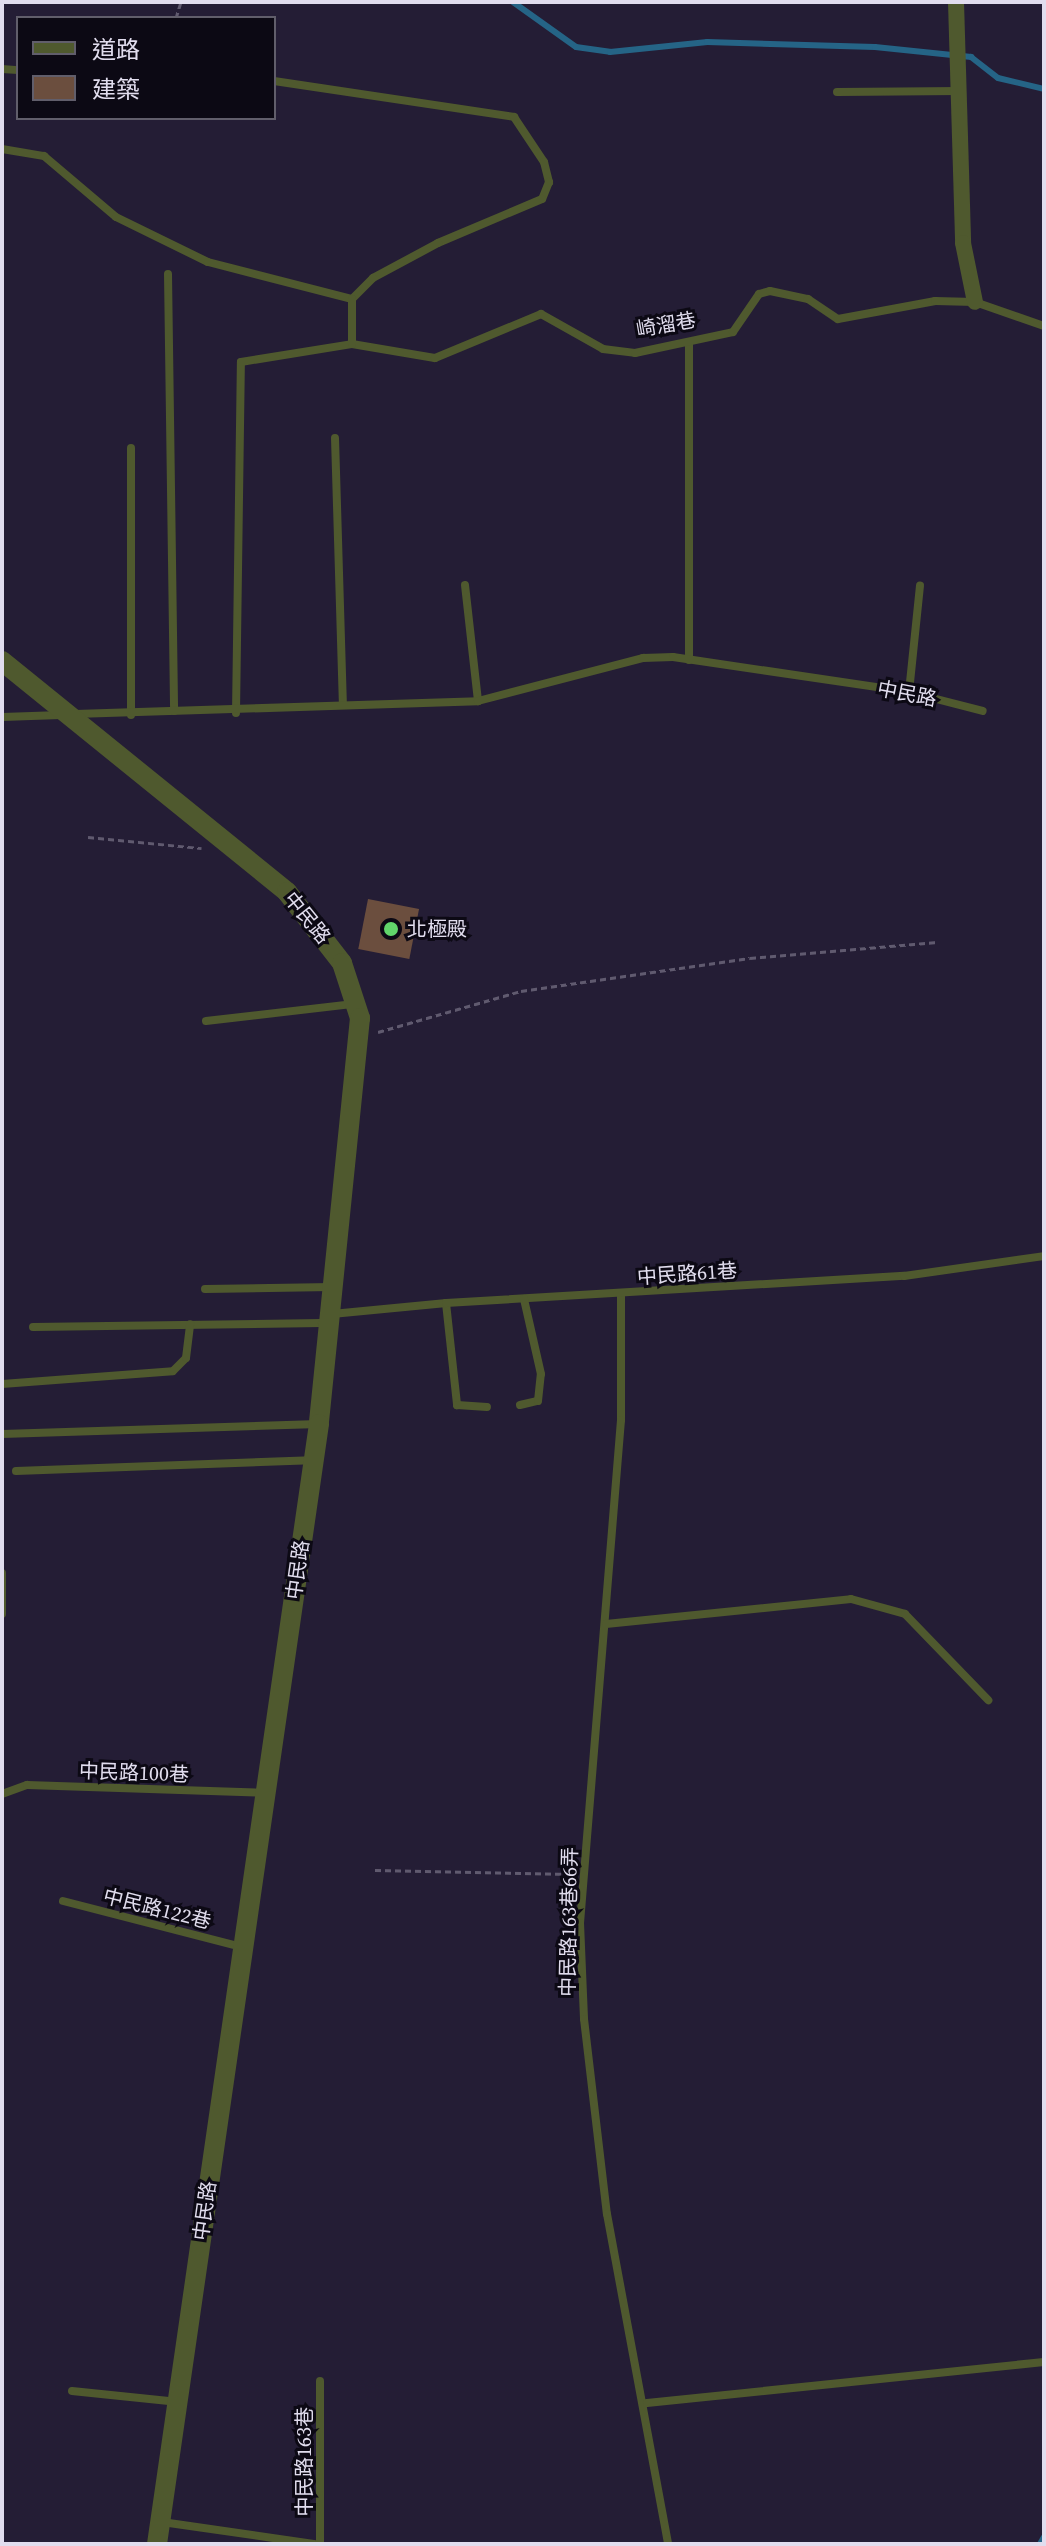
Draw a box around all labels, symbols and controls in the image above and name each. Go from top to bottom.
legend [16,16,276,120]
text: 道路 [92,33,140,66]
text: 建築 [92,73,140,106]
street label: 崎溜巷 [634,308,698,342]
street label: 中民路 [875,676,939,712]
street label: 中民路 [279,887,335,949]
place label: 北極殿 [407,917,467,941]
marker: 北極殿 [382,920,400,938]
street label: 中民路61巷 [636,1259,738,1289]
street label: 中民路 [282,1539,314,1601]
street label: 中民路100巷 [79,1759,189,1787]
street label: 中民路163巷66弄 [556,1847,582,1997]
street label: 中民路122巷 [101,1884,213,1934]
street label: 中民路 [189,2180,221,2242]
street label: 中民路163巷 [292,2407,316,2517]

